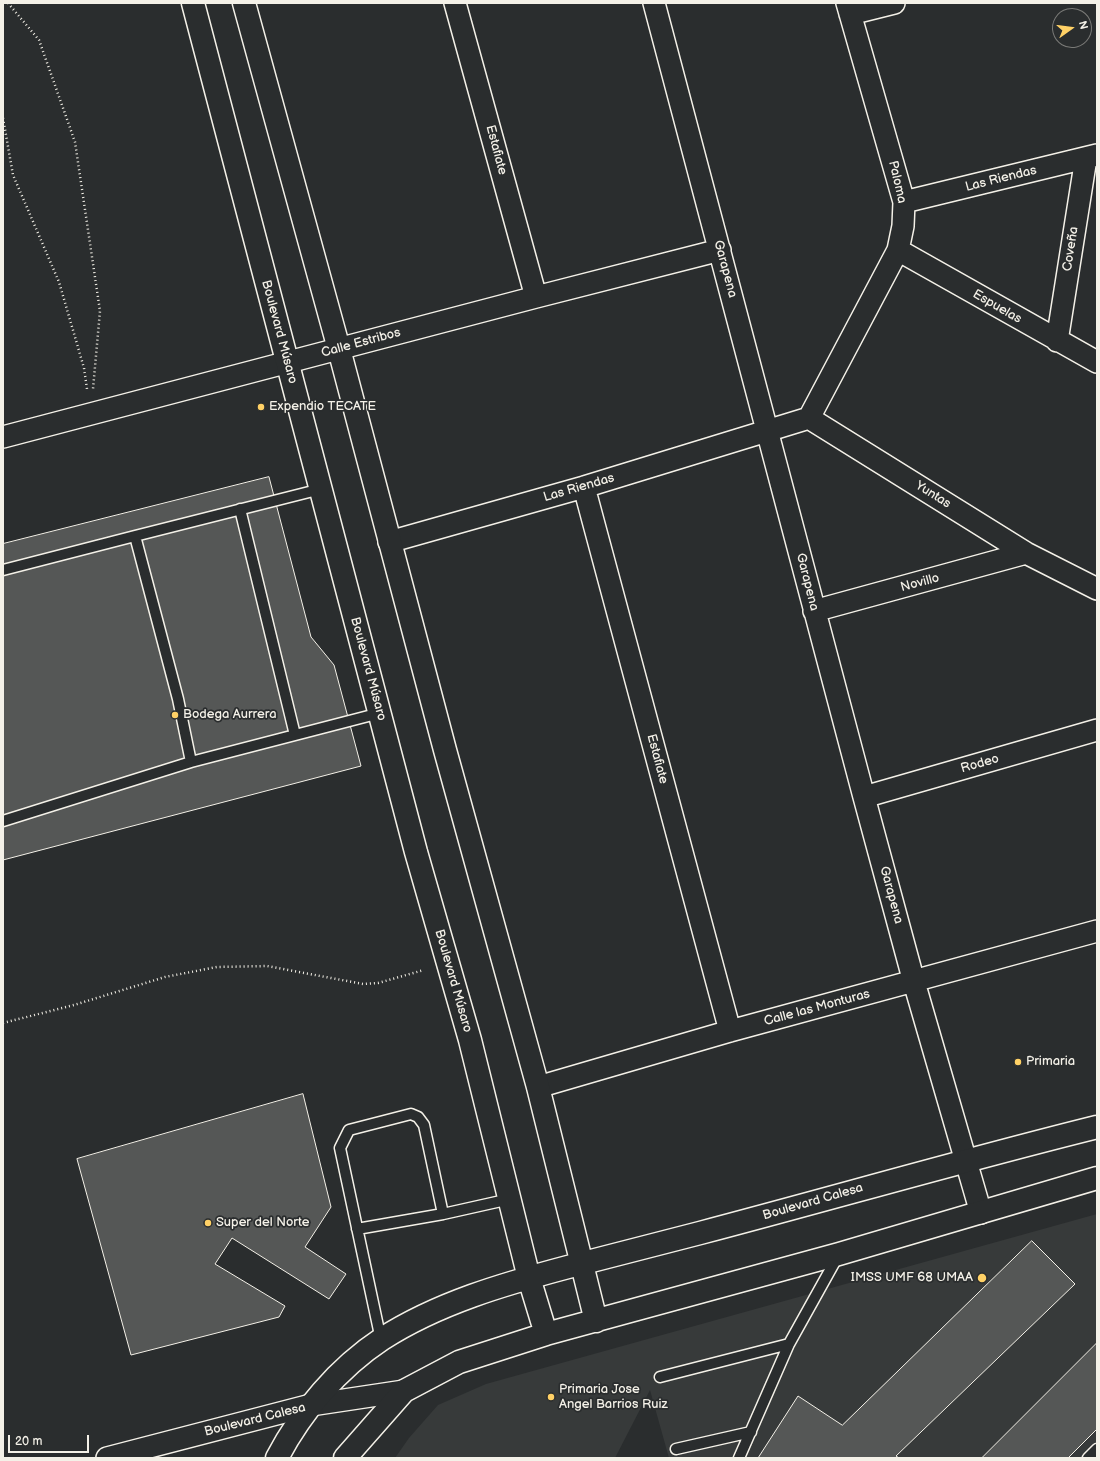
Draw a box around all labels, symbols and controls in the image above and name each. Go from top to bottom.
north arrow [1052,8,1092,48]
text: N [1076,20,1090,31]
street label: Estafiate [482,123,510,177]
street label: Paloma [885,159,909,205]
street label: Las Riendas [964,163,1038,195]
street label: Coveña [1060,226,1082,272]
street label: Garapena [710,239,740,299]
street label: Boulevard Músaro [258,278,300,386]
street label: Espuelas [970,287,1024,327]
street label: Calle Estribos [320,325,402,361]
place label: Expendio TECATE [269,399,376,415]
marker: Expendio TECATE [256,402,266,412]
street label: Las Riendas [542,470,616,506]
street label: Yuntas [912,478,954,512]
street label: Garapena [792,552,822,612]
street label: Novillo [899,570,941,596]
street label: Boulevard Músaro [347,615,389,723]
place label: Bodega Aurrera [183,707,277,723]
marker: Bodega Aurrera [170,710,180,720]
street label: Estafiate [643,732,671,786]
street label: Rodeo [959,751,1001,777]
street label: Garapena [876,865,906,925]
street label: Boulevard Músaro [431,928,475,1034]
street label: Calle las Monturas [762,986,872,1030]
place label: Primaria [1026,1054,1075,1070]
marker: Primaria [1013,1057,1023,1067]
street label: Boulevard Calesa [761,1180,865,1224]
place label: Super del Norte [216,1215,309,1231]
marker: Super del Norte [203,1218,213,1228]
place label: IMSS UMF 68 UMAA [851,1270,973,1286]
marker: IMSS UMF 68 UMAA [976,1272,988,1284]
place label: Primaria Jose Angel Barrios Ruiz [559,1382,668,1413]
marker: Primaria Jose Angel Barrios Ruiz [546,1392,556,1402]
street label: Boulevard Calesa [203,1400,307,1440]
scale bar [10,1427,91,1453]
text: 20 m [15,1434,42,1449]

